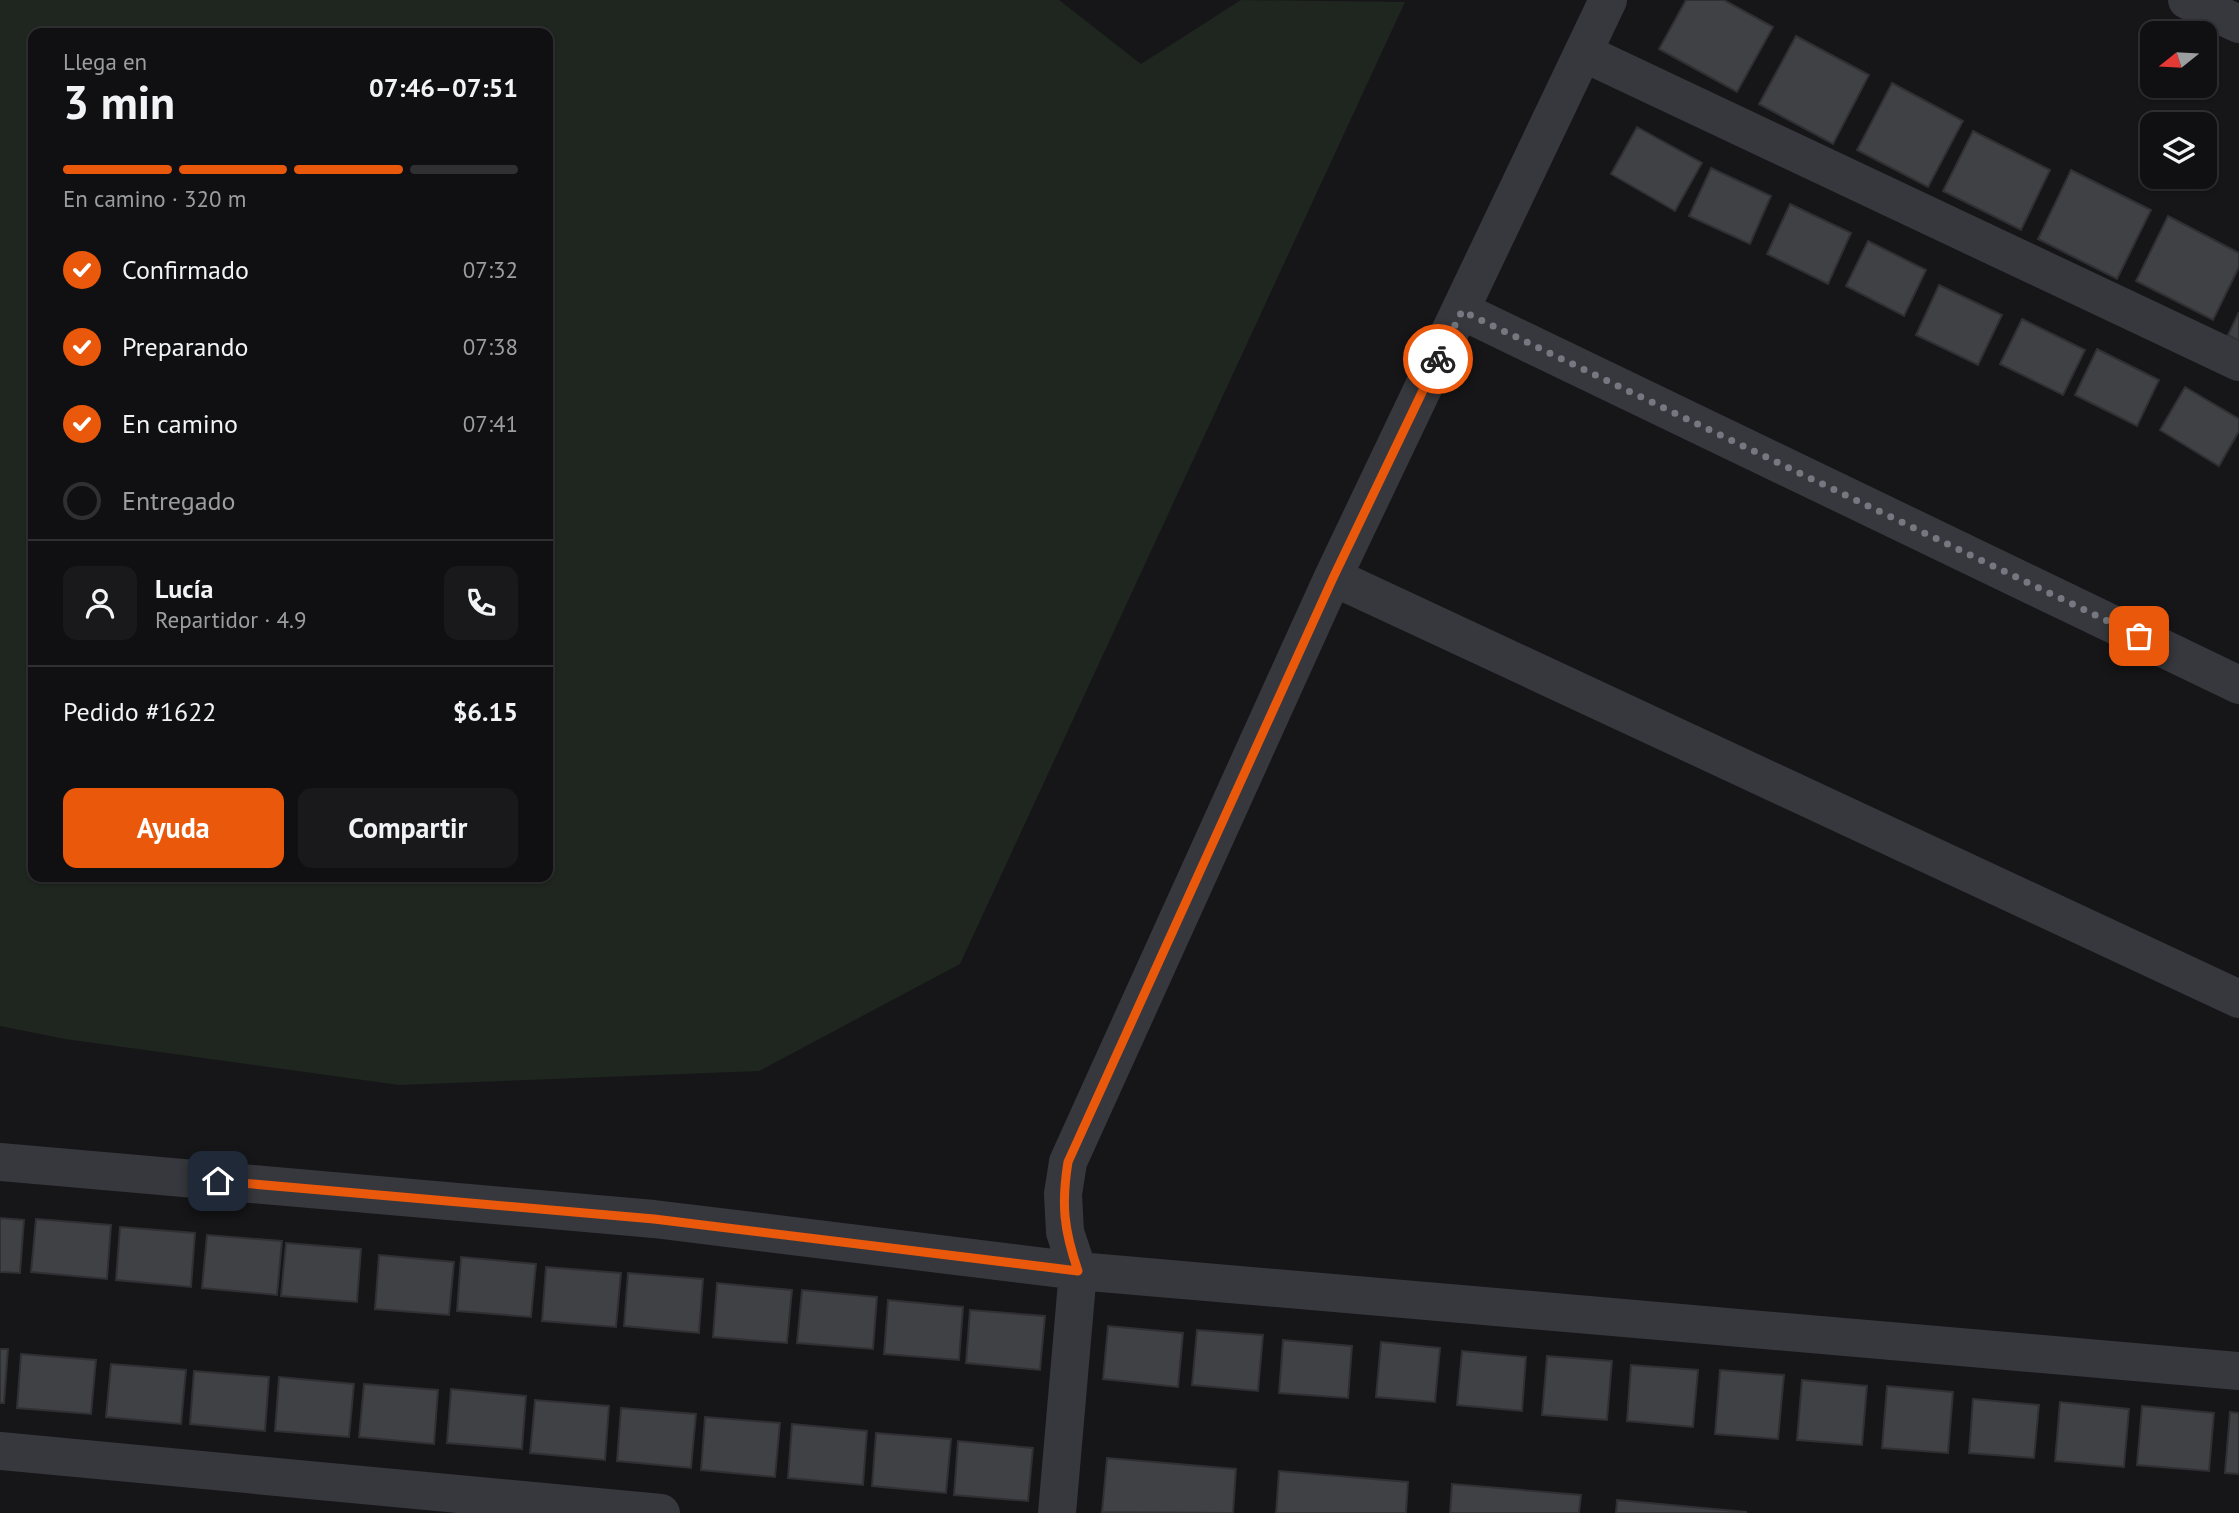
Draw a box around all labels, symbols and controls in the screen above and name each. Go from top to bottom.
north arrow [2140,21,2217,98]
map controls [2140,21,2217,189]
text: Llega en [63,47,147,76]
text: 07:46–07:51 [369,71,518,104]
text: 3 min [63,72,175,132]
button: layers [2140,112,2217,189]
text: En camino · 320 m [63,184,246,213]
icon: check [63,251,101,289]
text: Confirmado [122,253,249,286]
text: 07:32 [463,255,518,284]
courier [1403,324,1473,394]
icon: check [63,328,101,366]
text: Preparando [122,330,249,363]
text: 07:38 [463,332,518,361]
icon: bike [1419,340,1457,378]
icon: check [63,405,101,443]
text: En camino [122,407,238,440]
text: 07:41 [463,409,518,438]
text: Entregado [122,484,236,517]
button: person [63,566,137,640]
button: phone [444,566,518,640]
text: Lucía [155,572,214,605]
text: Repartidor · 4.9 [155,605,307,634]
pin [2109,606,2169,666]
icon: bag [2120,617,2158,655]
text: Pedido #1622 [63,695,216,728]
text: $6.15 [453,695,518,728]
button: Ayuda [63,788,284,868]
button: Compartir [298,788,518,868]
pin [188,1151,248,1211]
icon: home [199,1162,237,1200]

